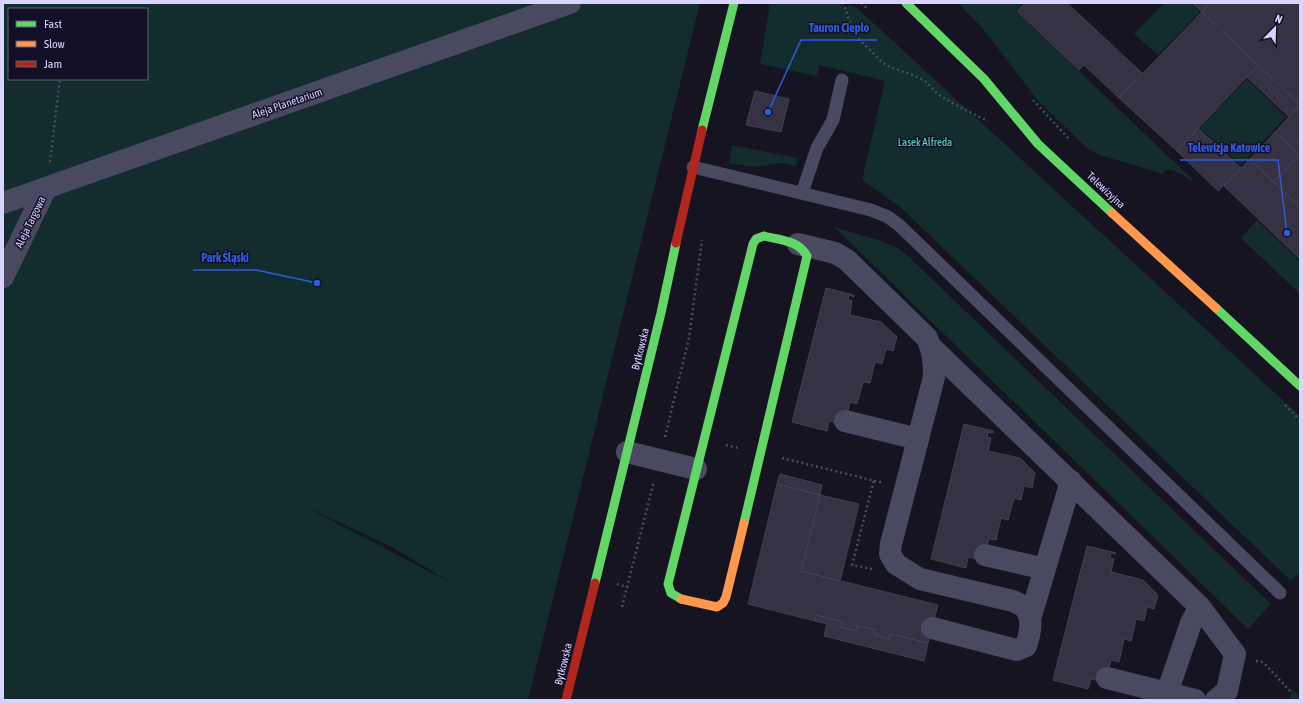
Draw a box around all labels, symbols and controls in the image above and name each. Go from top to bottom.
legend [8,8,148,80]
north arrow [1255,8,1295,48]
text: N [1274,12,1284,26]
callout: Tauron Ciepło [801,16,877,40]
text: Fast [44,17,62,31]
text: Tauron Ciepło [809,21,870,35]
text: Slow [44,37,65,51]
text: Jam [44,57,62,71]
street label: Aleja Planetarium [250,85,324,121]
park label: Lasek Alfreda [898,136,952,148]
callout: Telewizja Katowice [1180,136,1278,160]
text: Telewizja Katowice [1188,141,1271,155]
street label: Telewizyjna [1085,169,1127,211]
street label: Aleja Targowa [12,194,48,250]
callout: Park Śląski [193,246,256,270]
text: Park Śląski [201,250,249,265]
street label: Bytkowska [629,327,651,371]
street label: Bytkowska [552,642,574,686]

